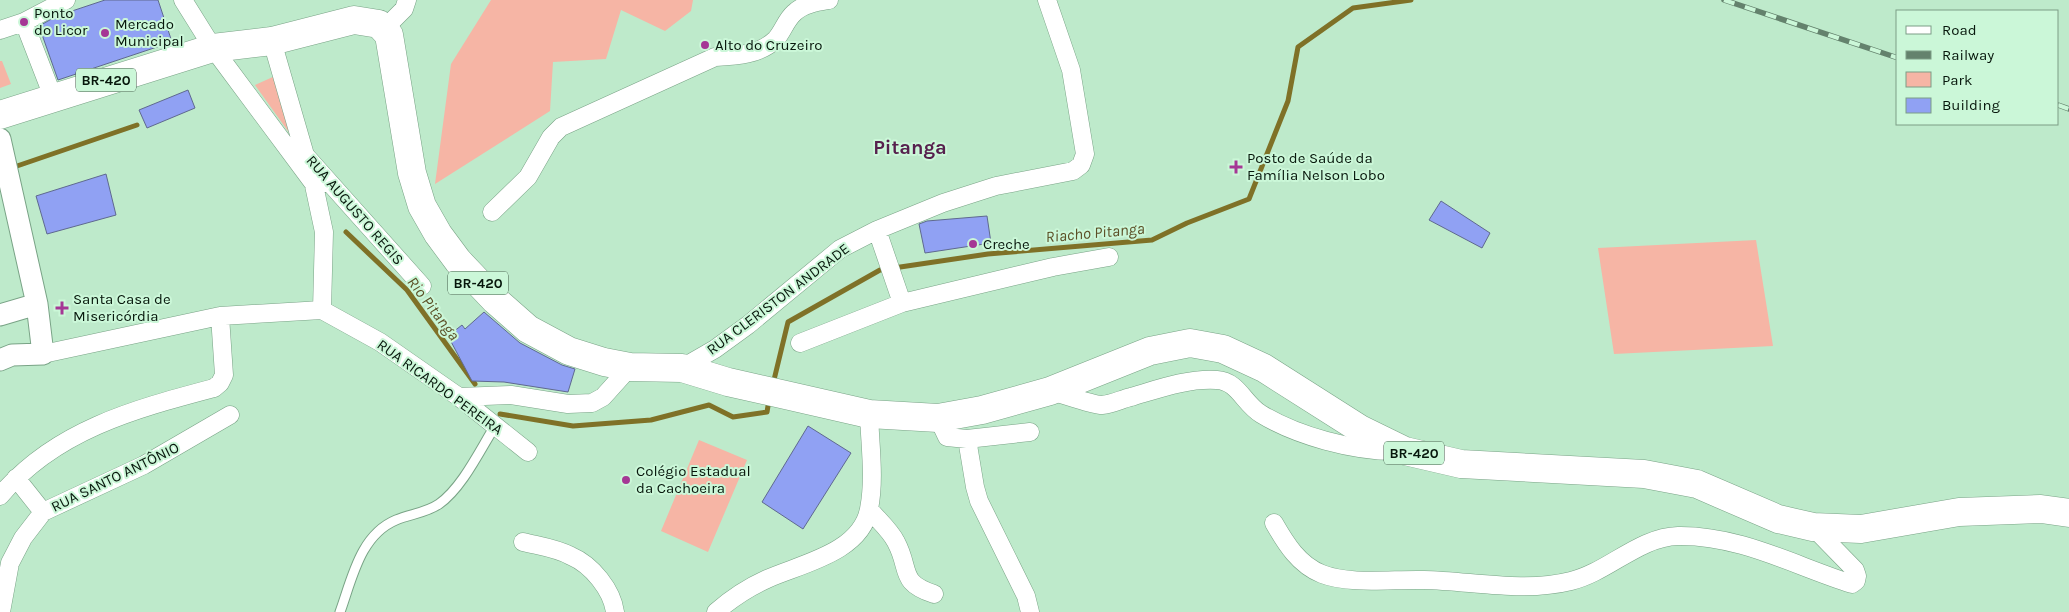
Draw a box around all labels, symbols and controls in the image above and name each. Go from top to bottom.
place label: Ponto do Licor [34,4,88,39]
legend [1896,10,2059,125]
place label: Mercado Municipal [115,15,184,50]
marker: Ponto do Licor [18,16,30,28]
text: Road [1942,21,1977,39]
marker: Mercado Municipal [99,27,111,39]
place label: Alto do Cruzeiro [715,36,822,54]
marker: Alto do Cruzeiro [699,39,711,51]
text: Railway [1942,46,1994,64]
road number: BR-420 [76,68,136,92]
text: Park [1942,71,1972,89]
text: Building [1942,96,2000,114]
district label: Pitanga [873,136,947,159]
place label: Posto de Saúde da Família Nelson Lobo [1247,149,1385,184]
street label: RUA AUGUSTO REGIS [302,151,408,269]
marker: Posto de Saúde da Família Nelson Lobo [1229,160,1243,174]
water label: Riacho Pitanga [1045,219,1145,246]
place label: Creche [983,235,1030,253]
marker: Creche [967,238,979,250]
street label: RUA CLERISTON ANDRADE [703,239,853,359]
road number: BR-420 [448,272,508,294]
water label: Rio Pitanga [403,273,464,344]
place label: Santa Casa de Misericórdia [73,290,171,325]
marker: Santa Casa de Misericórdia [55,301,69,315]
street label: RUA RICARDO PEREIRA [374,335,507,439]
street label: RUA SANTO ANTÔNIO [48,438,182,516]
road number: BR-420 [1384,442,1444,464]
place label: Colégio Estadual da Cachoeira [636,462,751,497]
marker: Colégio Estadual da Cachoeira [620,474,632,486]

